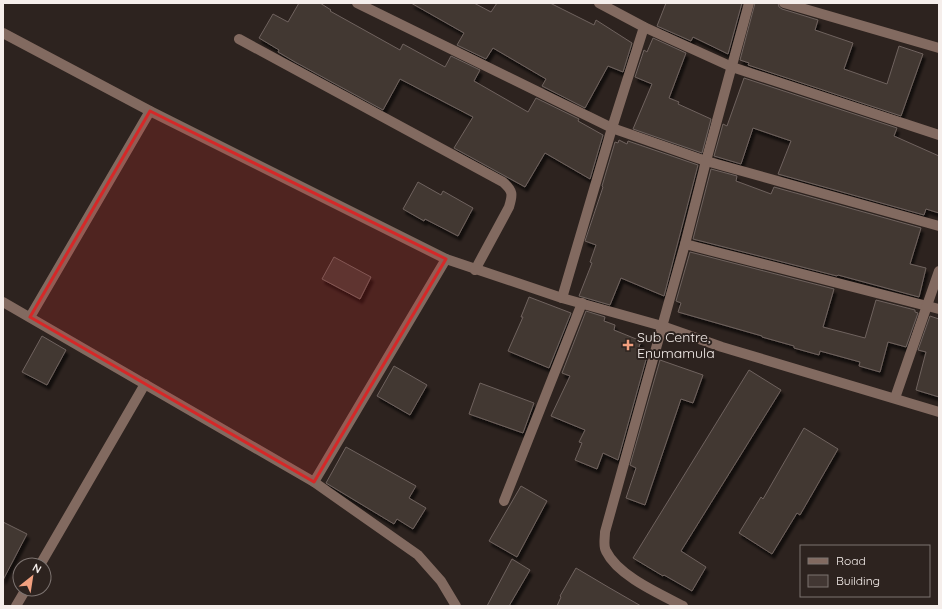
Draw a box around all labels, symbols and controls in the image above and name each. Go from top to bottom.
place label: Sub Centre, Enumamula [637,328,715,362]
marker: Sub Centre, Enumamula [622,339,634,351]
legend [800,545,930,597]
text: Road [836,553,866,568]
north arrow [12,557,52,597]
text: N [30,560,44,576]
text: Building [836,573,880,588]

